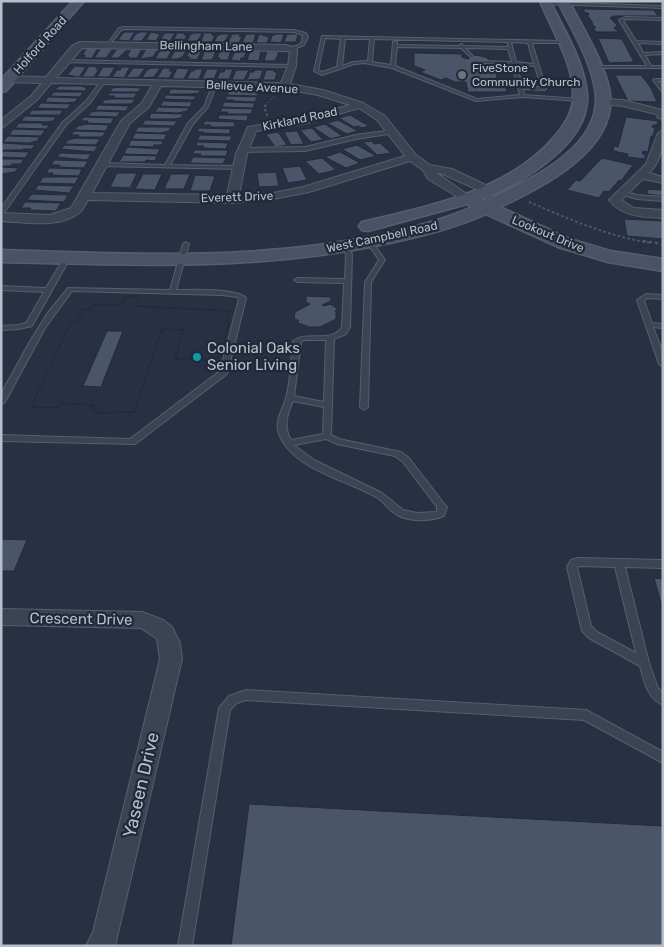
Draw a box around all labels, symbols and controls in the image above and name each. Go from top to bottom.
street label: Holford Road [10,13,70,77]
street label: Bellingham Lane [159,38,253,54]
place label: FiveStone Community Church [472,61,580,89]
marker: FiveStone Community Church [456,69,468,81]
street label: Bellevue Avenue [206,78,299,96]
street label: Kirkland Road [261,104,339,134]
street label: Everett Drive [200,189,274,205]
street label: Lookout Drive [510,213,586,256]
street label: West Campbell Road [325,218,439,256]
place label: Colonial Oaks Senior Living [207,339,300,374]
marker: Colonial Oaks Senior Living [191,351,203,363]
street label: Crescent Drive [29,609,133,629]
street label: Yaseen Drive [118,730,164,840]

